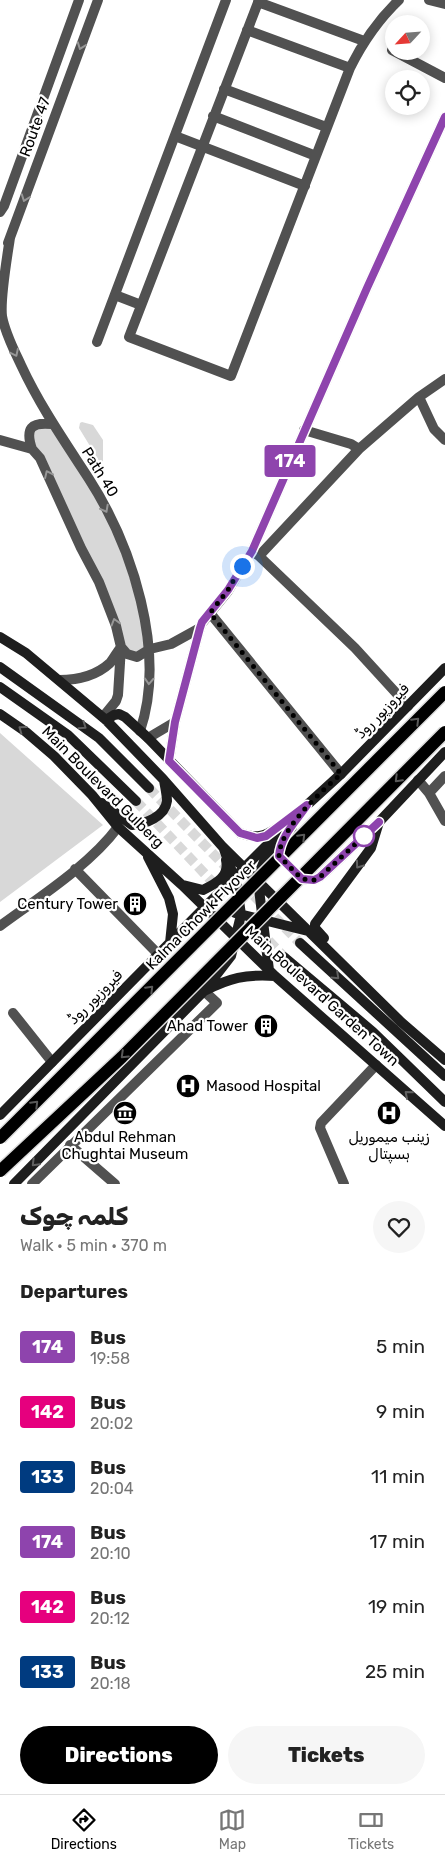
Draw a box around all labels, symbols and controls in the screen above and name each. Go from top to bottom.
north arrow [385,15,430,60]
map controls [385,15,430,115]
one-way arrow [77,41,87,50]
button: locate [385,70,430,115]
street label: Route 47 [16,94,54,159]
one-way arrow [21,193,31,202]
one-way arrow [9,348,19,357]
street label: Path 40 [78,444,122,500]
line badge: 174 [261,445,319,477]
text: 174 [275,450,305,472]
one-way arrow [44,470,54,479]
one-way arrow [99,503,109,512]
your location [230,554,255,579]
one-way arrow [110,618,120,626]
one-way arrow [144,677,155,685]
street label: فیروزپور روڈ [351,680,413,743]
one-way arrow [410,718,419,727]
one-way arrow [77,720,86,729]
street label: Main Boulevard Gulberg [38,722,168,852]
one-way arrow [18,726,28,735]
one-way arrow [395,773,404,782]
unlabelled marker [353,825,375,847]
one-way arrow [296,834,305,843]
street label: Kalma Chowk Flyover [142,856,260,974]
one-way arrow [356,859,365,869]
building icon: Century Tower [122,891,148,917]
place label: Century Tower [17,895,118,913]
street label: Main Boulevard Garden Town [241,922,403,1070]
street label: فیروزپور روڈ [64,966,127,1029]
one-way arrow [330,970,339,979]
one-way arrow [144,986,153,995]
building icon: Ahad Tower [253,1013,279,1039]
place label: Ahad Tower [167,1017,248,1035]
one-way arrow [120,1050,129,1059]
hospital icon: Masood Hospital [175,1073,201,1099]
place label: Masood Hospital [206,1077,321,1095]
one-way arrow [405,1090,414,1099]
one-way arrow [29,1100,38,1109]
museum icon: Abdul Rehman Chughtai Museum [112,1100,138,1126]
hospital icon: زینب میموریل ہسپتال [376,1100,402,1126]
place label: Abdul Rehman Chughtai Museum [62,1128,188,1163]
place label: زینب میموریل ہسپتال [348,1128,430,1164]
one-way arrow [31,1157,40,1166]
button: heart [373,1201,425,1253]
text: کلمہ چوک [20,1203,128,1231]
text: Walk · 5 min · 370 m [20,1236,167,1255]
text: Departures [20,1280,128,1303]
text: Bus [90,1326,126,1349]
text: 5 min [376,1335,425,1358]
text: 174 [32,1336,63,1358]
text: 19:58 [90,1349,130,1368]
text: Bus [90,1391,126,1414]
text: 9 min [376,1400,425,1423]
text: 142 [31,1401,64,1423]
text: 20:02 [90,1414,133,1433]
text: Bus [90,1456,126,1479]
text: 11 min [371,1465,425,1488]
text: 133 [31,1466,64,1488]
text: 20:04 [90,1479,134,1498]
text: Bus [90,1521,126,1544]
text: 17 min [369,1530,425,1553]
text: 174 [32,1531,63,1553]
text: 20:10 [90,1544,131,1563]
text: Bus [90,1586,126,1609]
text: 19 min [368,1595,425,1618]
text: 142 [31,1596,64,1618]
text: 20:12 [90,1609,130,1628]
text: Bus [90,1651,126,1674]
text: 25 min [365,1660,425,1683]
text: 133 [31,1661,64,1683]
text: 20:18 [90,1674,131,1693]
button: Directions [20,1726,218,1784]
button: Tickets [228,1726,425,1784]
tab: Directions [51,1806,117,1853]
tab: Map [218,1806,246,1853]
tab: Tickets [348,1806,394,1853]

